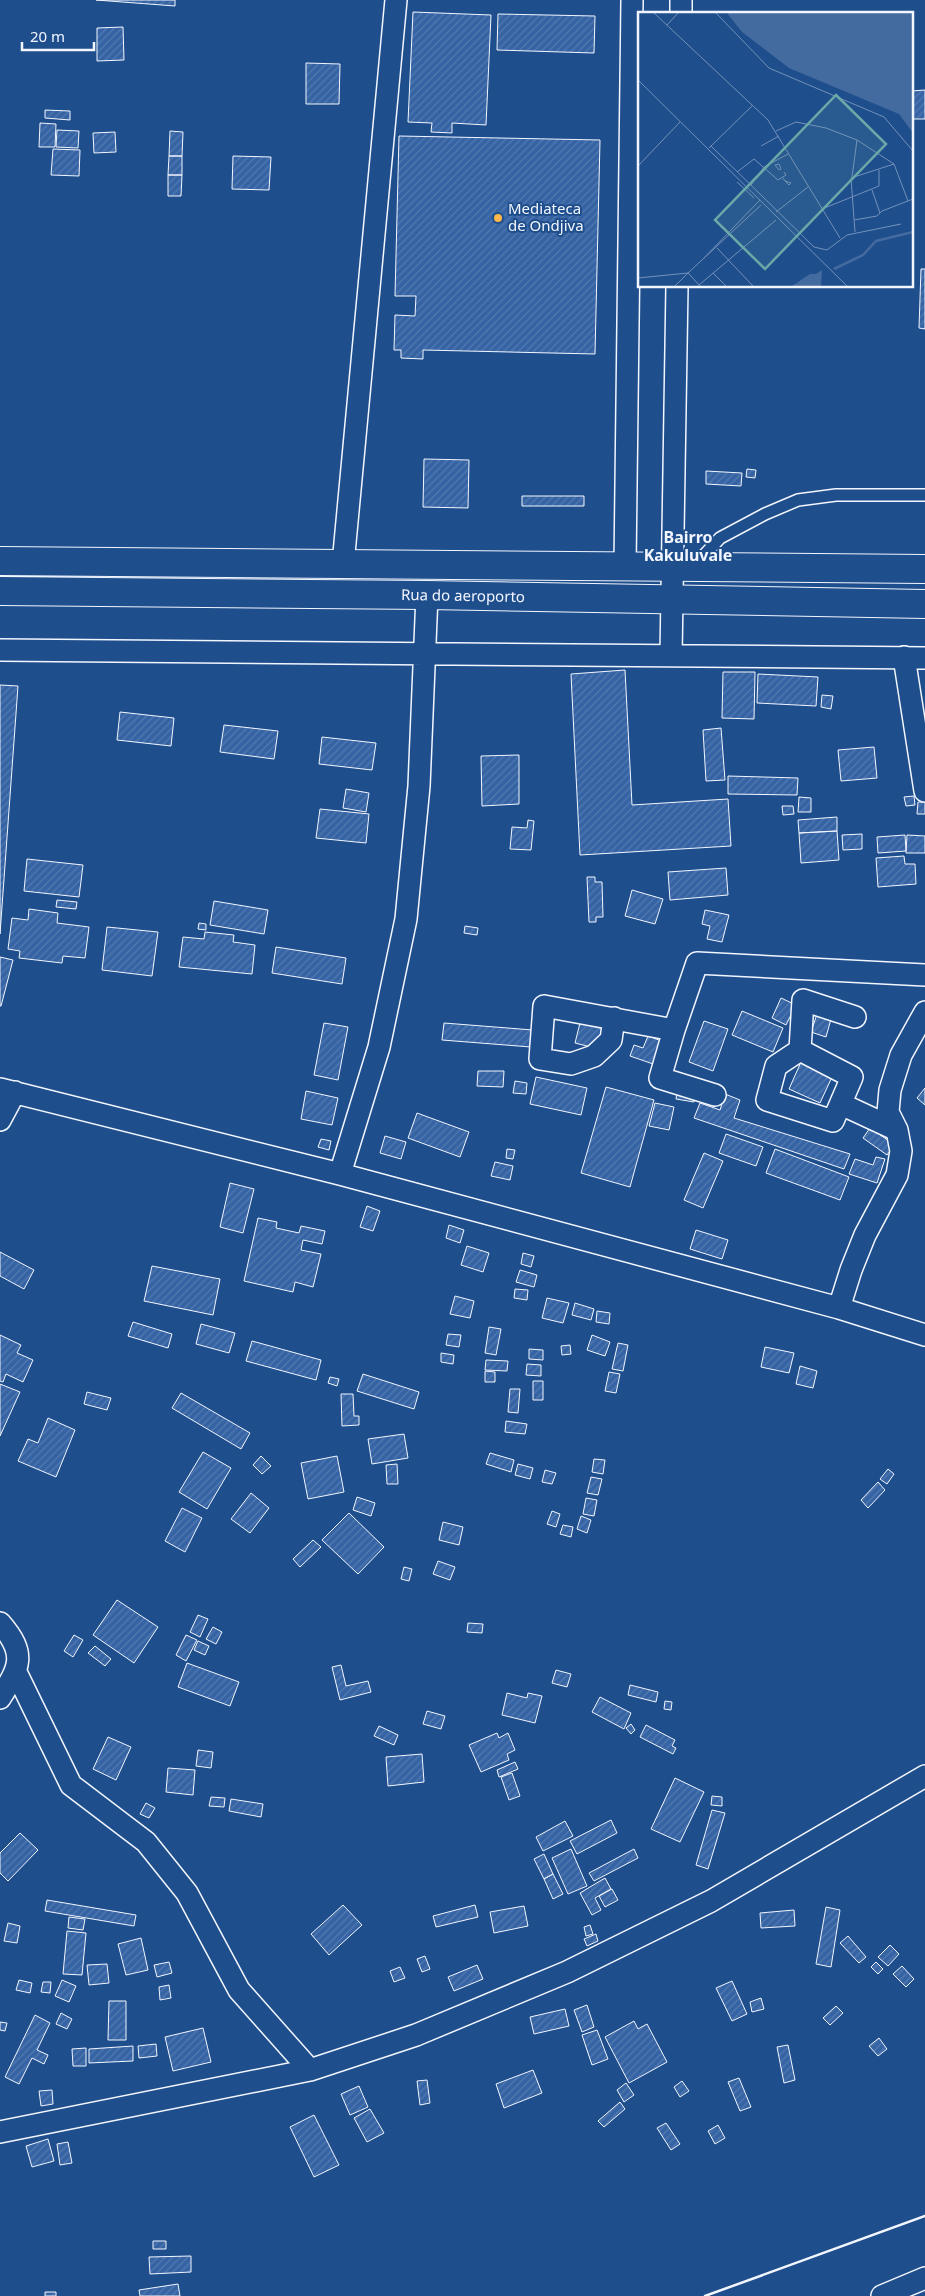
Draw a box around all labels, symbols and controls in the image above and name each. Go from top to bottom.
inset map [638,12,912,288]
scale bar [22,20,95,52]
text: 20 m [30,26,65,46]
place label: Mediateca de Ondjiva [508,198,584,235]
marker: Mediateca de Ondjiva [492,212,504,224]
district label: Bairro Kakuluvale [644,526,732,566]
street label: Rua do aeroporto [401,584,525,606]

